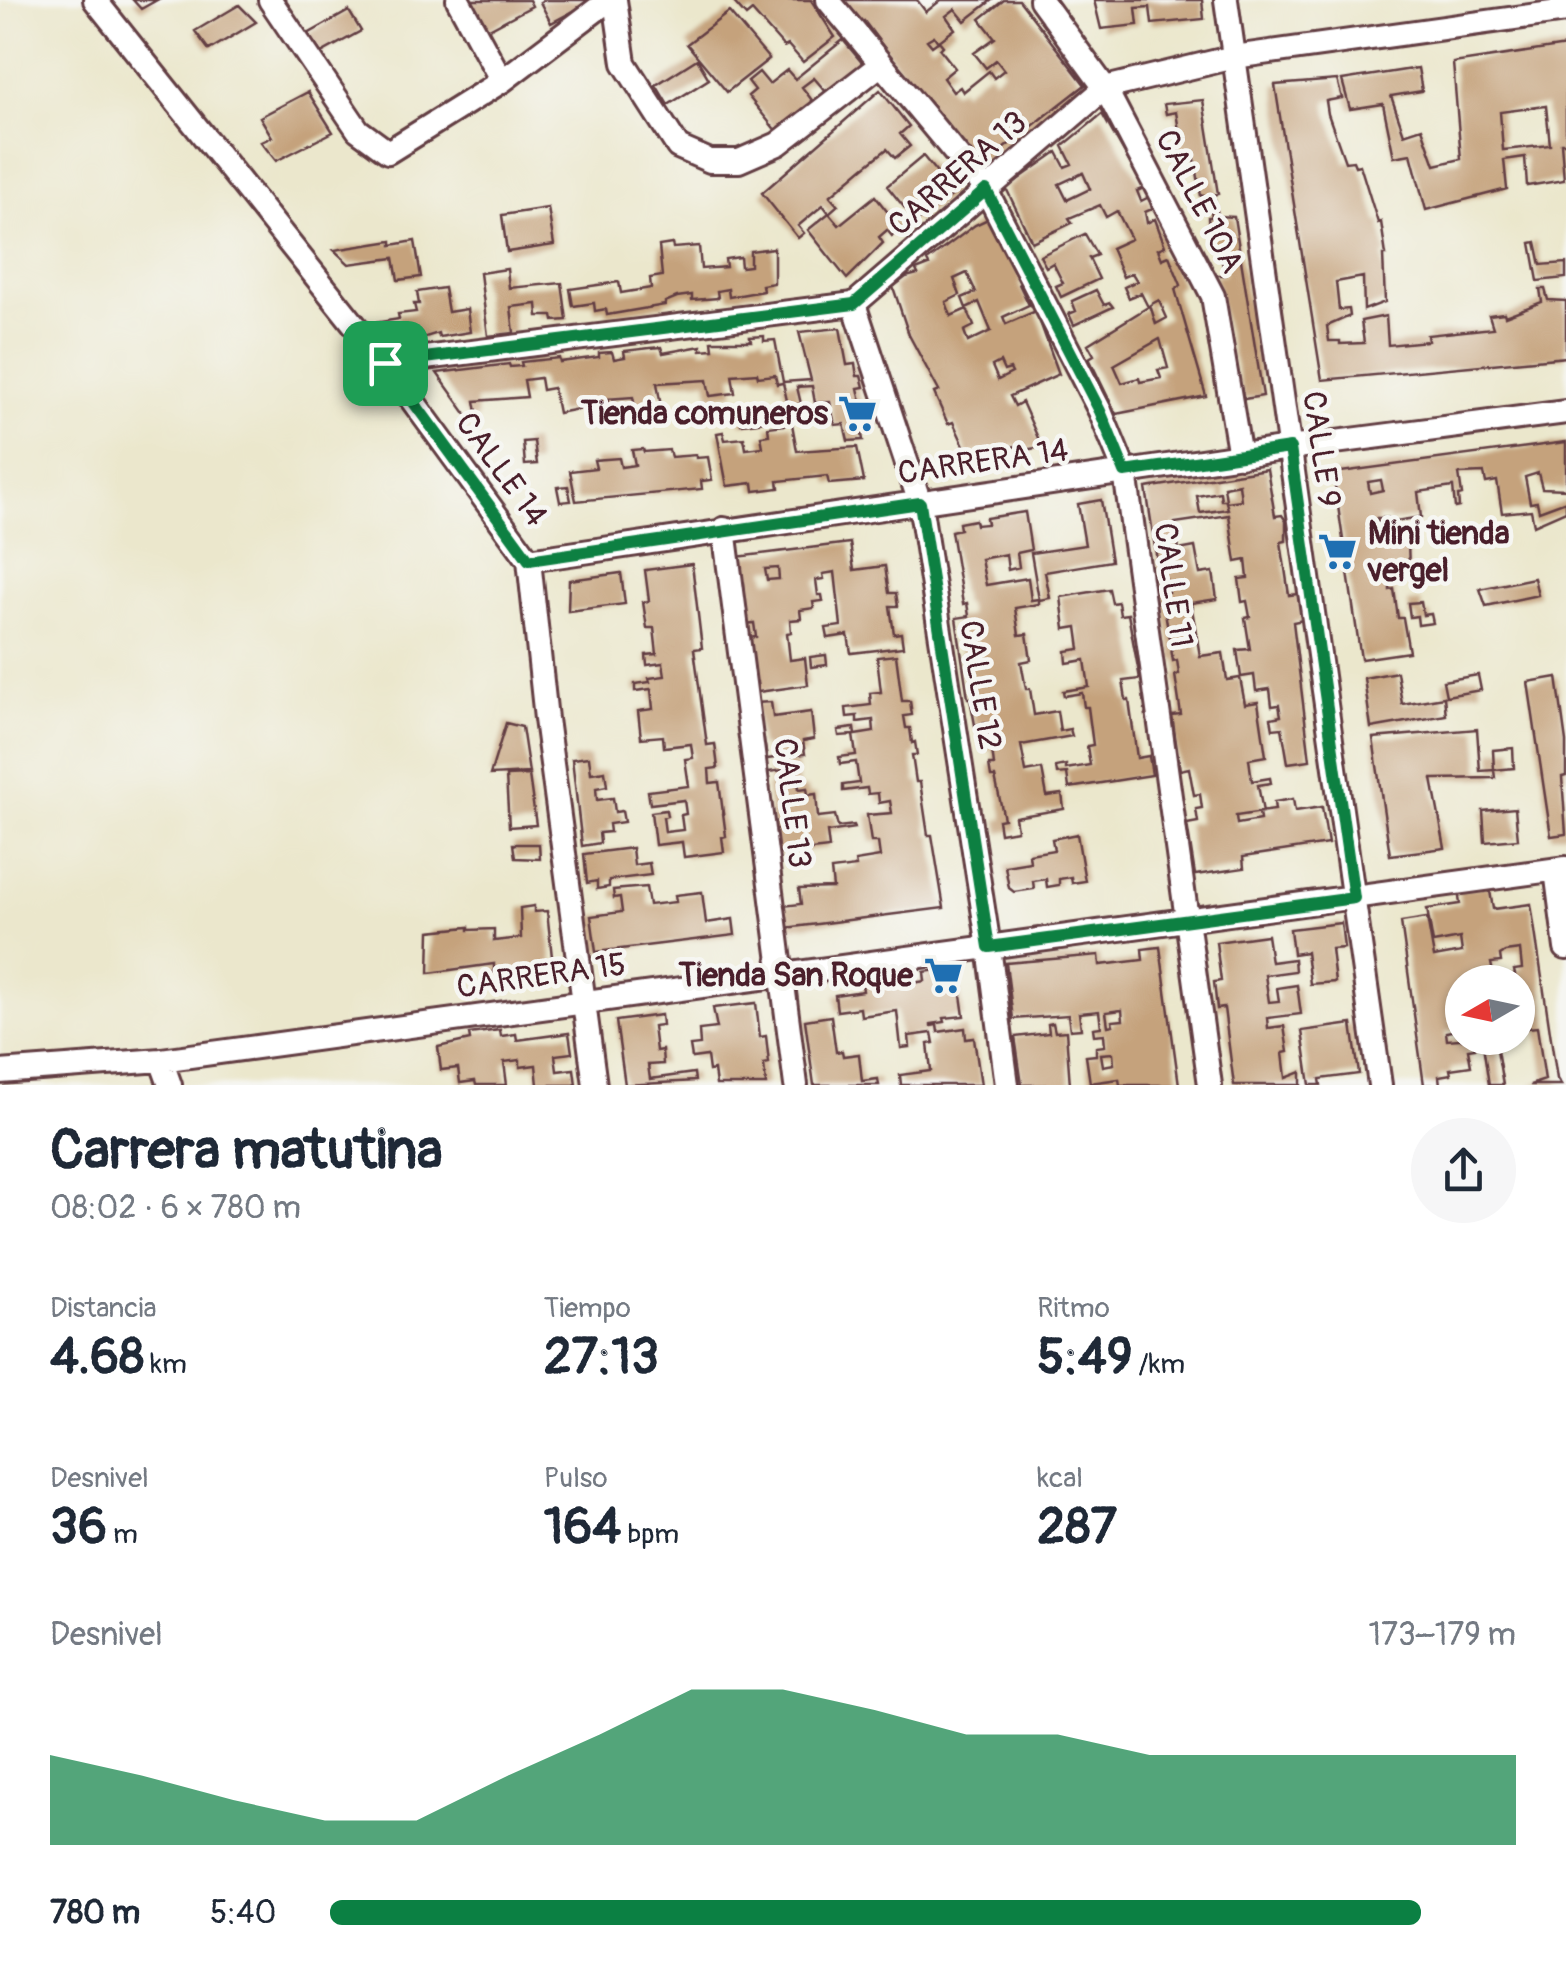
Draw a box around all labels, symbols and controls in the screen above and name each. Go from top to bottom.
street label: CARRERA 13 [880,103,1035,245]
street label: CALLE 10A [1146,123,1252,280]
pin [343,321,428,406]
icon: arrive [358,336,413,391]
street label: CALLE 9 [1293,389,1349,510]
supermarket icon: Tienda comuneros [837,392,879,434]
place label: Tienda comuneros [580,394,829,434]
street label: CALLE 14 [446,405,556,534]
street label: CARRERA 14 [895,430,1071,494]
place label: Mini tienda vergel [1367,514,1510,591]
street label: CALLE 11 [1144,520,1202,650]
supermarket icon: Mini tienda vergel [1317,530,1359,572]
street label: CALLE 12 [950,618,1010,753]
street label: CALLE 13 [764,736,820,870]
street label: CARRERA 15 [454,944,628,1008]
supermarket icon: Tienda San Roque [922,954,964,996]
place label: Tienda San Roque [678,956,914,996]
north arrow [1445,965,1535,1055]
map controls [1445,965,1535,1055]
text: Carrera matutina [50,1116,443,1185]
button: share [1411,1118,1516,1223]
text: 08:02 · 6 × 780 m [50,1188,301,1228]
text: Distancia [50,1291,157,1326]
text: Tiempo [544,1291,631,1326]
text: Ritmo [1037,1291,1110,1326]
text: 4.68 [50,1326,144,1389]
text: 27:13 [544,1326,659,1389]
text: 5:49 [1037,1326,1133,1389]
text: km [144,1347,187,1382]
text: /km [1133,1347,1185,1382]
text: Desnivel [50,1461,149,1496]
text: Pulso [544,1461,607,1496]
text: kcal [1037,1461,1083,1496]
text: 36 [50,1496,107,1559]
text: 164 [544,1496,621,1559]
text: 287 [1037,1496,1117,1559]
text: m [107,1517,138,1552]
text: bpm [621,1517,679,1552]
text: Desnivel [50,1615,163,1655]
text: 173–179 m [1369,1615,1516,1655]
text: 780 m [50,1893,140,1933]
text: 5:40 [210,1893,276,1933]

